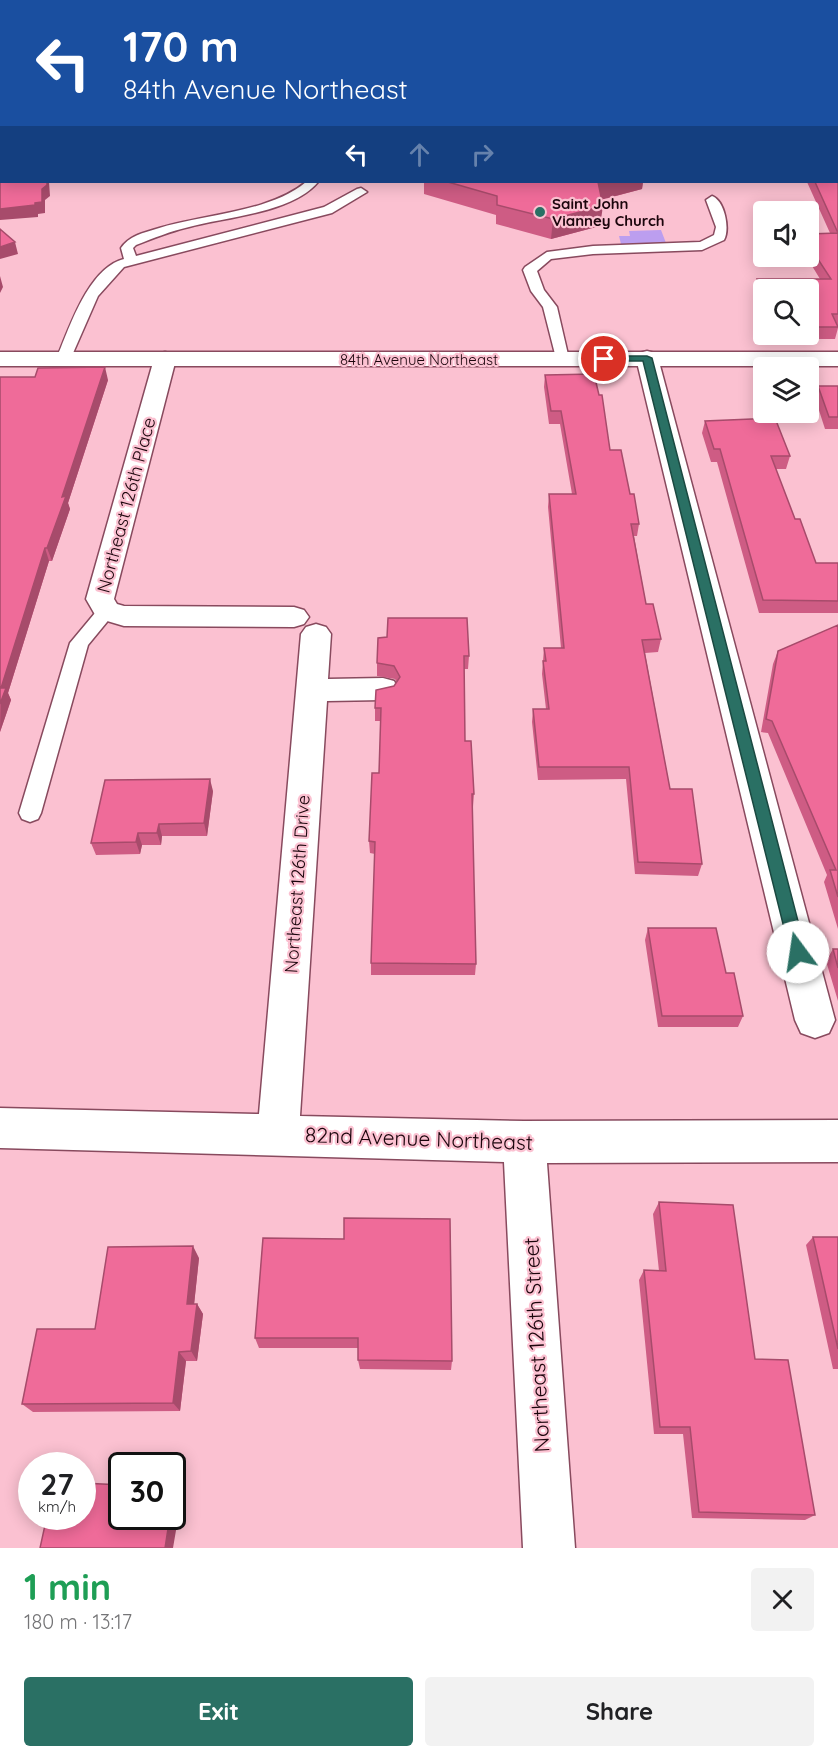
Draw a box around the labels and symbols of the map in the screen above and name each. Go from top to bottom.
place label: Saint John Vianney Church [552,194,665,230]
marker: Saint John Vianney Church [533,205,547,219]
pin [578,333,629,384]
street label: 84th Avenue Northeast [340,350,498,369]
street label: Northeast 126th Place [92,415,160,595]
street label: Northeast 126th Drive [279,794,315,974]
position arrow [766,920,830,984]
street label: 82nd Avenue Northeast [305,1121,533,1155]
street label: Northeast 126th Street [517,1237,555,1453]
speed limit sign: 30 [108,1452,186,1530]

